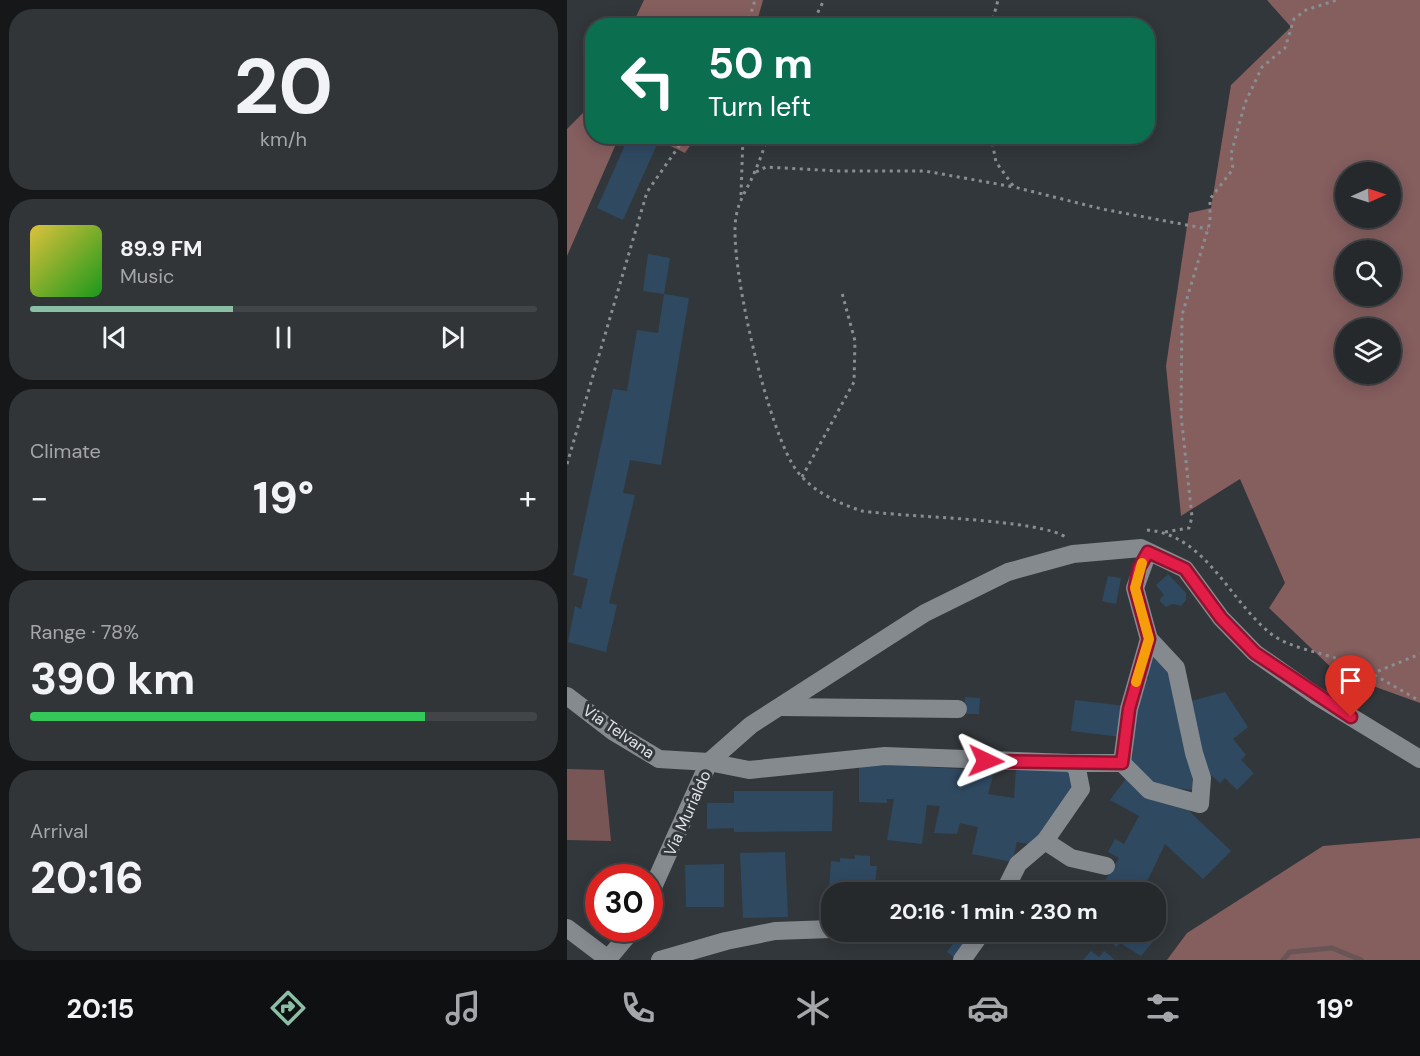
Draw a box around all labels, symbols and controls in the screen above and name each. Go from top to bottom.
text: 20 [234,36,333,137]
text: 50 m [708,36,813,91]
icon: left [609,42,687,120]
text: Turn left [708,89,811,124]
text: km/h [260,126,307,152]
north arrow [1335,162,1401,228]
map controls [1335,162,1401,384]
text: 89.9 FM [120,234,202,263]
button: search [1335,240,1401,306]
text: Music [120,263,175,289]
button: layers [1335,318,1401,384]
icon: previous [98,321,131,354]
icon: pause [267,321,300,354]
icon: next [436,321,469,354]
text: Climate [30,438,101,464]
text: 19° [253,468,314,527]
text: − [30,476,48,519]
text: + [519,476,537,519]
text: Range · 78% [30,619,139,645]
text: 390 km [30,649,195,708]
pin [1325,655,1376,717]
icon: arrive [1334,664,1367,697]
street label: Via Telvana [579,700,659,763]
position arrow [954,729,1018,793]
street label: Via Murialdo [659,767,716,859]
text: Arrival [30,818,88,844]
text: 20:16 [30,848,144,907]
speed limit sign: 30 [585,864,663,942]
text: 20:16 · 1 min · 230 m [889,897,1098,926]
icon: directions [267,987,309,1029]
icon: music [442,987,484,1029]
icon: phone [617,987,659,1029]
icon: climate [792,987,834,1029]
icon: car [967,987,1009,1029]
icon: filters [1142,987,1184,1029]
text: 20:15 [66,991,134,1026]
text: 19° [1317,991,1354,1026]

